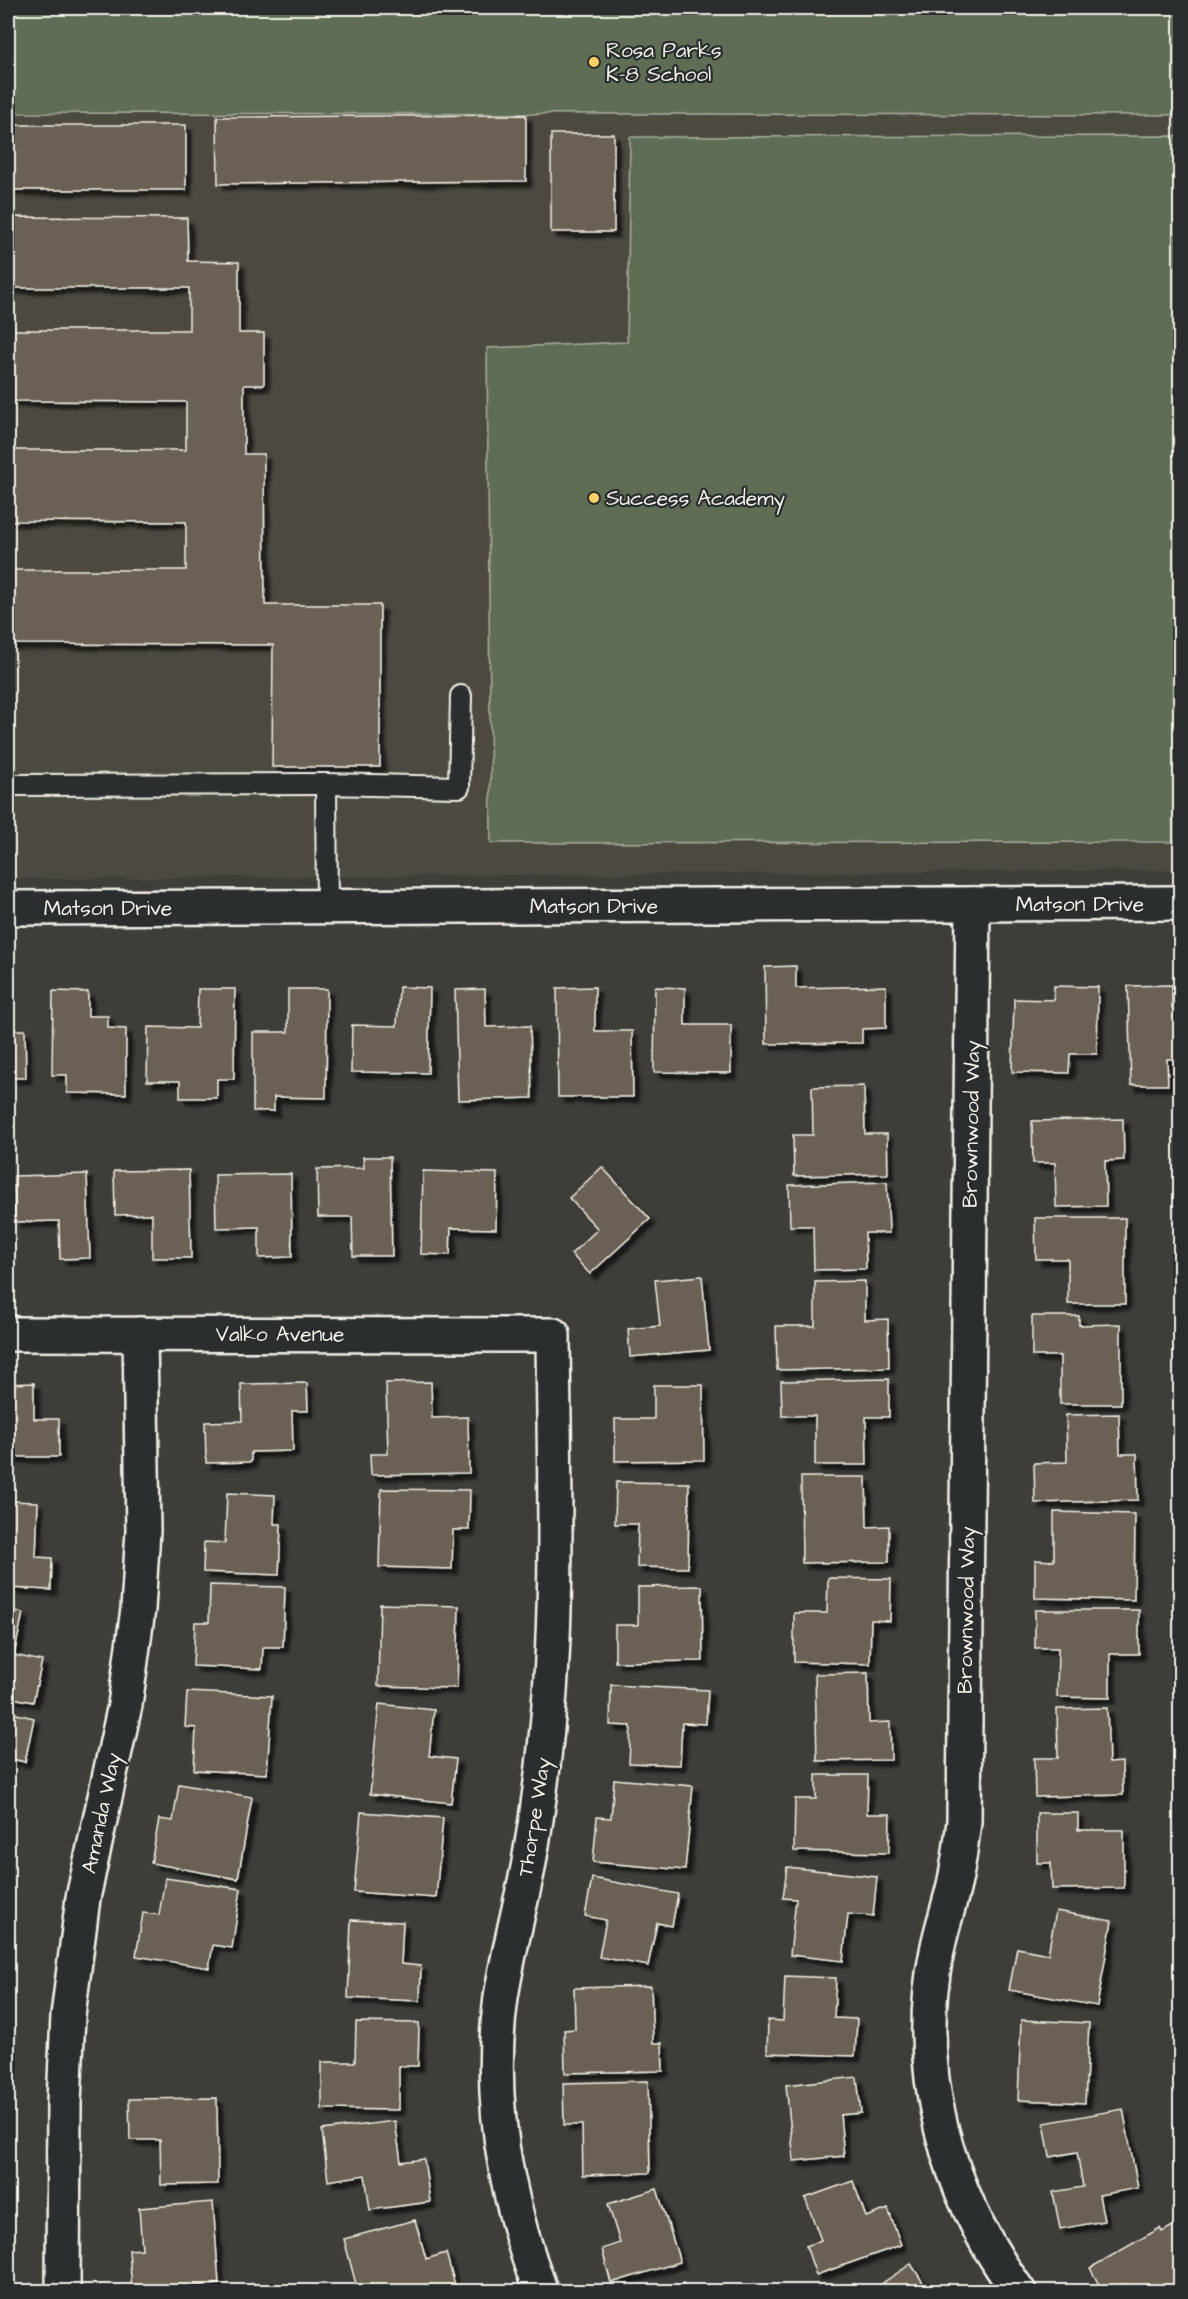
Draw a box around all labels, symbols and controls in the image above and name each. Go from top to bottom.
place label: Rosa Parks K-8 School [606,36,722,89]
marker: Rosa Parks K-8 School [587,55,601,69]
place label: Success Academy [606,484,785,515]
marker: Success Academy [587,491,601,505]
street label: Matson Drive [1016,890,1144,919]
street label: Matson Drive [530,892,658,921]
street label: Matson Drive [44,894,172,923]
street label: Brownwood Way [956,1040,989,1208]
street label: Valko Avenue [216,1320,344,1349]
street label: Brownwood Way [951,1526,984,1694]
street label: Amanda Way [75,1750,130,1877]
street label: Thorpe Way [511,1755,560,1879]

